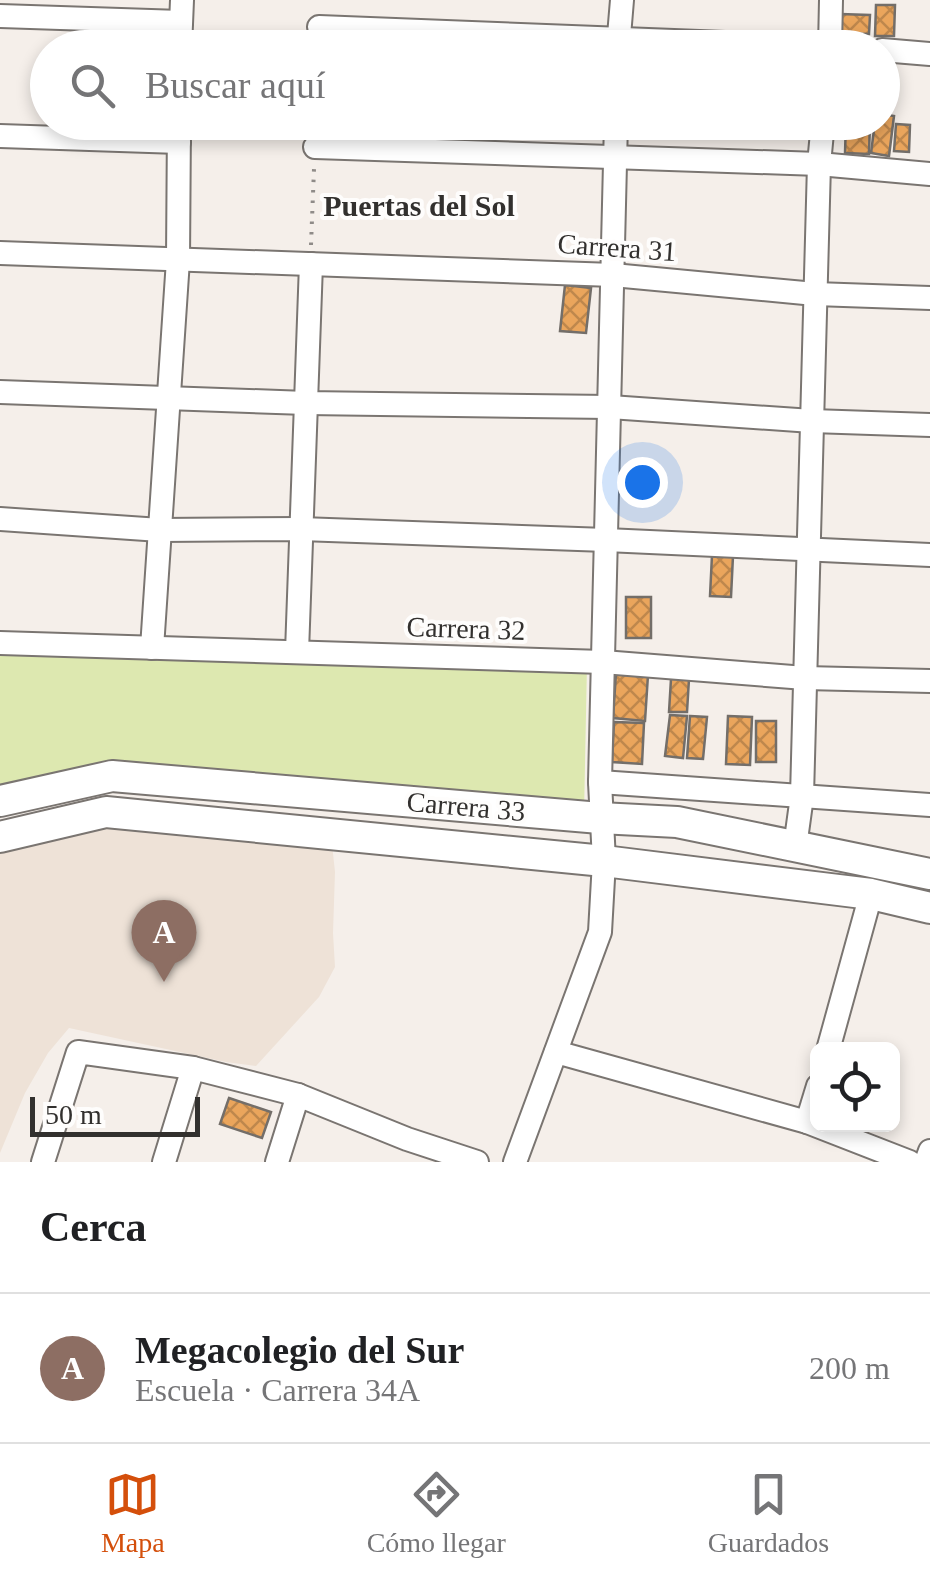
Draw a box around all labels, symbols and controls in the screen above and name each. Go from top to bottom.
search box [30,30,900,140]
icon: search [65,58,120,113]
text: Buscar aquí [145,64,325,106]
district label: Puertas del Sol [323,189,515,222]
street label: Carrera 31 [557,228,677,267]
your location [617,457,668,508]
street label: Carrera 32 [406,611,526,646]
street label: Carrera 33 [405,786,527,827]
pin: A [132,900,196,982]
map controls [810,1042,900,1132]
button: locate [810,1042,900,1132]
scale bar [30,1092,200,1136]
text: 50 m [45,1099,102,1130]
text: Cerca [40,1204,147,1250]
text: Megacolegio del Sur [135,1329,464,1371]
text: A [61,1350,84,1386]
text: 200 m [809,1350,890,1386]
text: Escuela · Carrera 34A [135,1372,420,1408]
tab: Mapa [101,1467,165,1559]
tab: Cómo llegar [367,1467,506,1559]
tab: Guardados [708,1467,829,1559]

